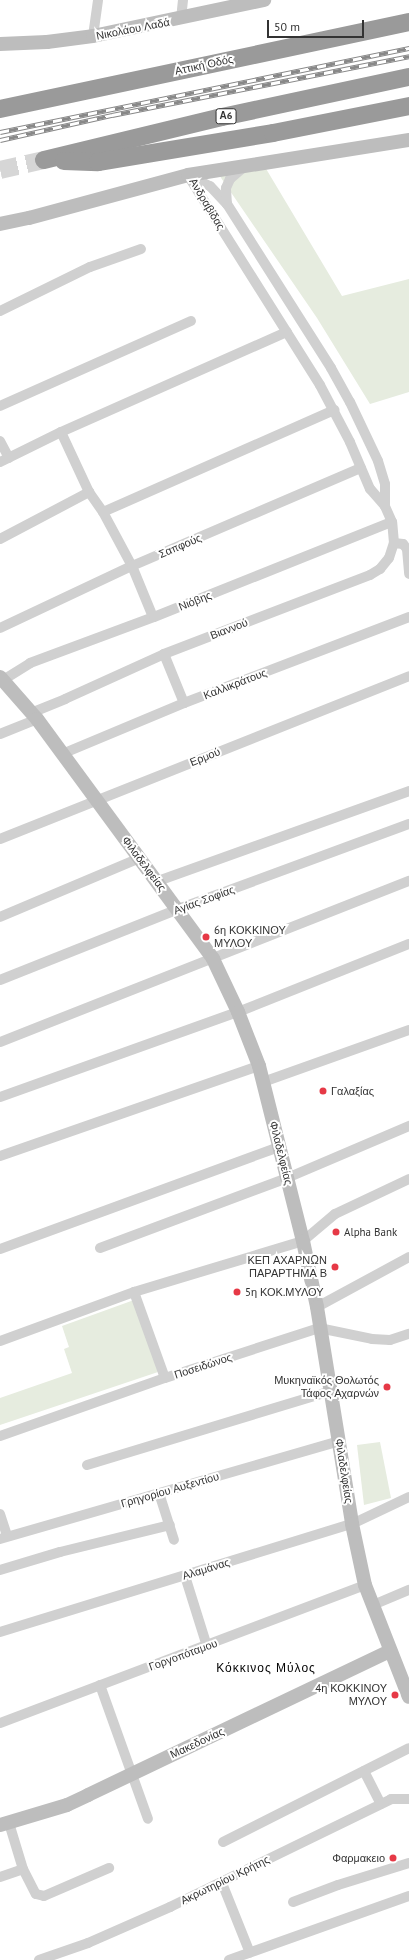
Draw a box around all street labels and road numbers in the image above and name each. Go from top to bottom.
street label: Νικολάου Λαδά [95,15,171,43]
street label: Αττική Οδός [174,52,234,78]
road number: Α6 [215,108,237,124]
street label: Ανδραβίδας [186,176,228,232]
street label: Σαπφούς [157,531,203,561]
street label: Νιόβης [177,588,213,614]
street label: Βιαννού [208,616,250,642]
street label: Καλλικράτους [201,666,269,702]
street label: Ερμού [188,745,222,769]
street label: Φιλαδελφείας [119,834,169,894]
street label: Αγίας Σοφίας [172,883,236,917]
street label: Φιλαδελφείας [267,1120,295,1186]
street label: Ποσειδώνος [173,1350,233,1382]
street label: Φιλαδελφείας [332,1438,356,1504]
street label: Γρηγορίου Αυξεντίου [119,1470,221,1510]
street label: Αλαμάνας [181,1556,231,1582]
street label: Γοργοπόταμου [147,1636,219,1674]
street label: Μακεδονίας [168,1725,226,1761]
street label: Ακρωτηρίου Κρήτης [178,1853,272,1907]

